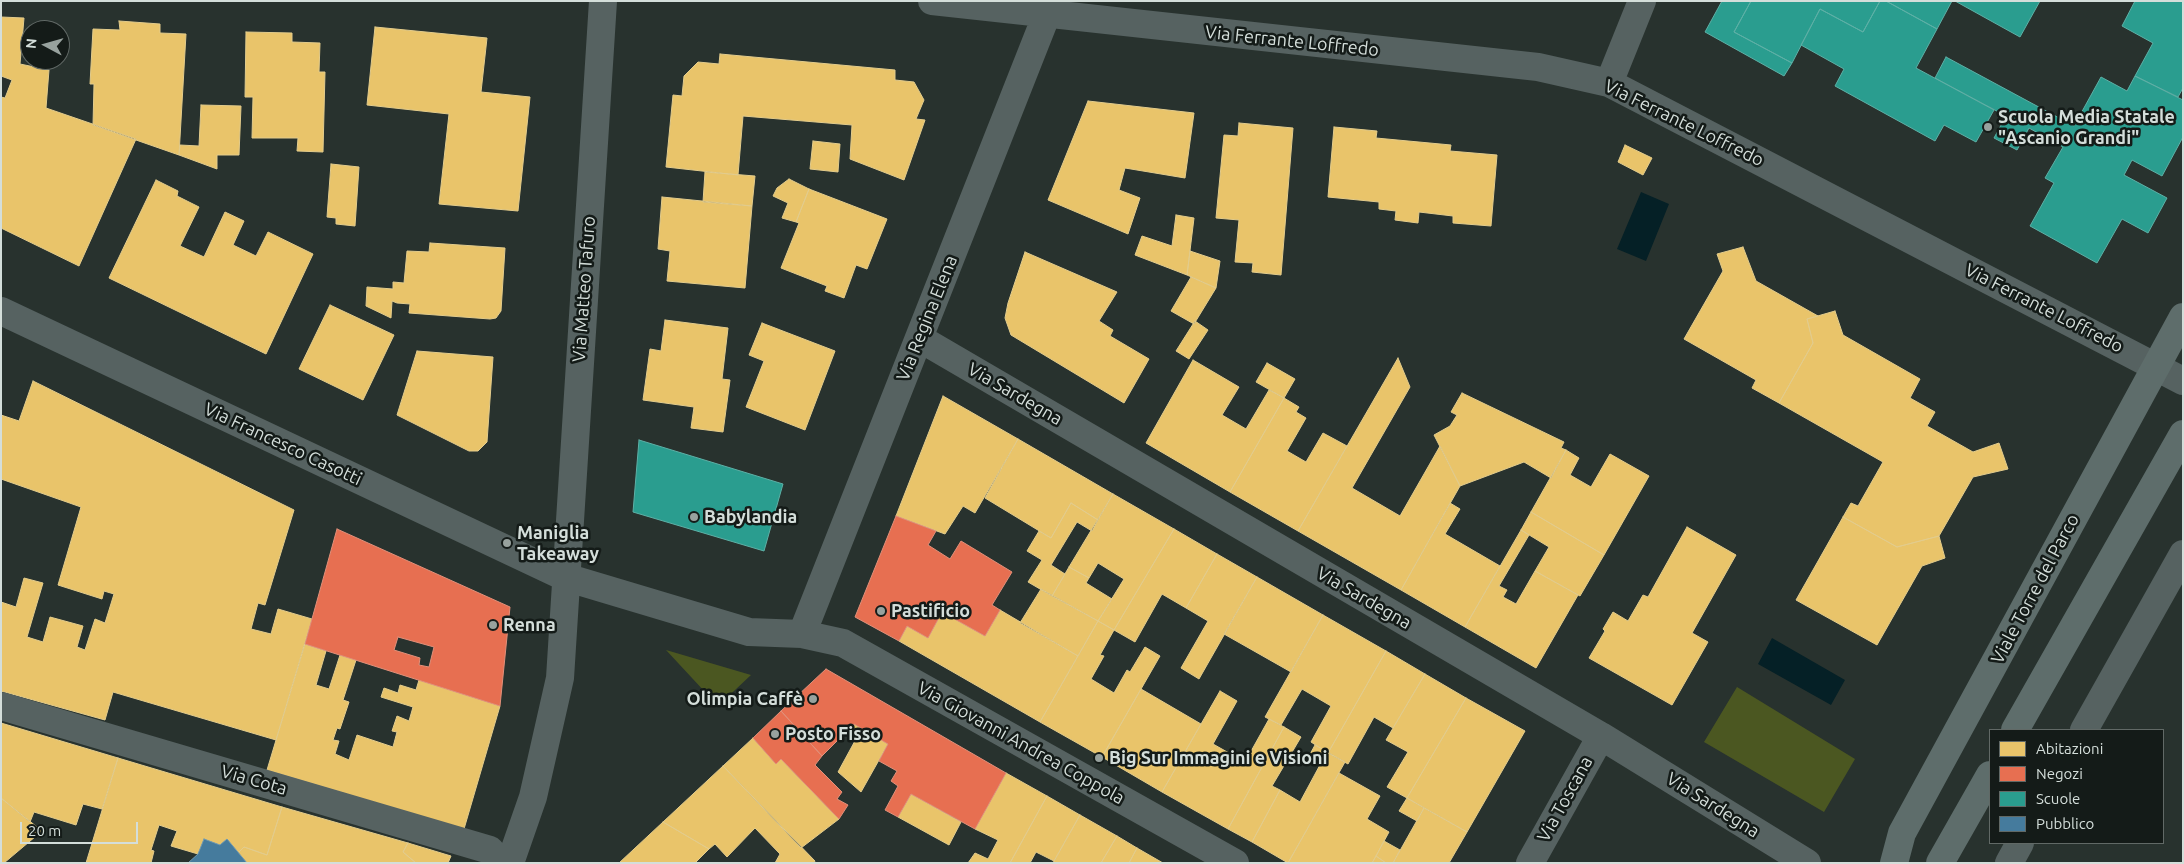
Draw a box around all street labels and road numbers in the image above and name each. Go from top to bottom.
street label: Via Ferrante Loffredo [1204,21,1380,61]
street label: Via Ferrante Loffredo [1601,75,1767,171]
street label: Via Matteo Tafuro [568,215,600,363]
street label: Via Regina Elena [892,252,962,384]
street label: Via Ferrante Loffredo [1961,259,2127,357]
street label: Via Sardegna [964,358,1066,430]
street label: Via Francesco Casotti [201,398,365,490]
street label: Viale Torre del Parco [1986,510,2084,668]
street label: Via Sardegna [1313,562,1415,634]
street label: Via Giovanni Andrea Coppola [914,677,1128,809]
street label: Via Toscana [1533,753,1597,845]
street label: Via Cota [219,760,289,800]
street label: Via Sardegna [1662,768,1764,842]

